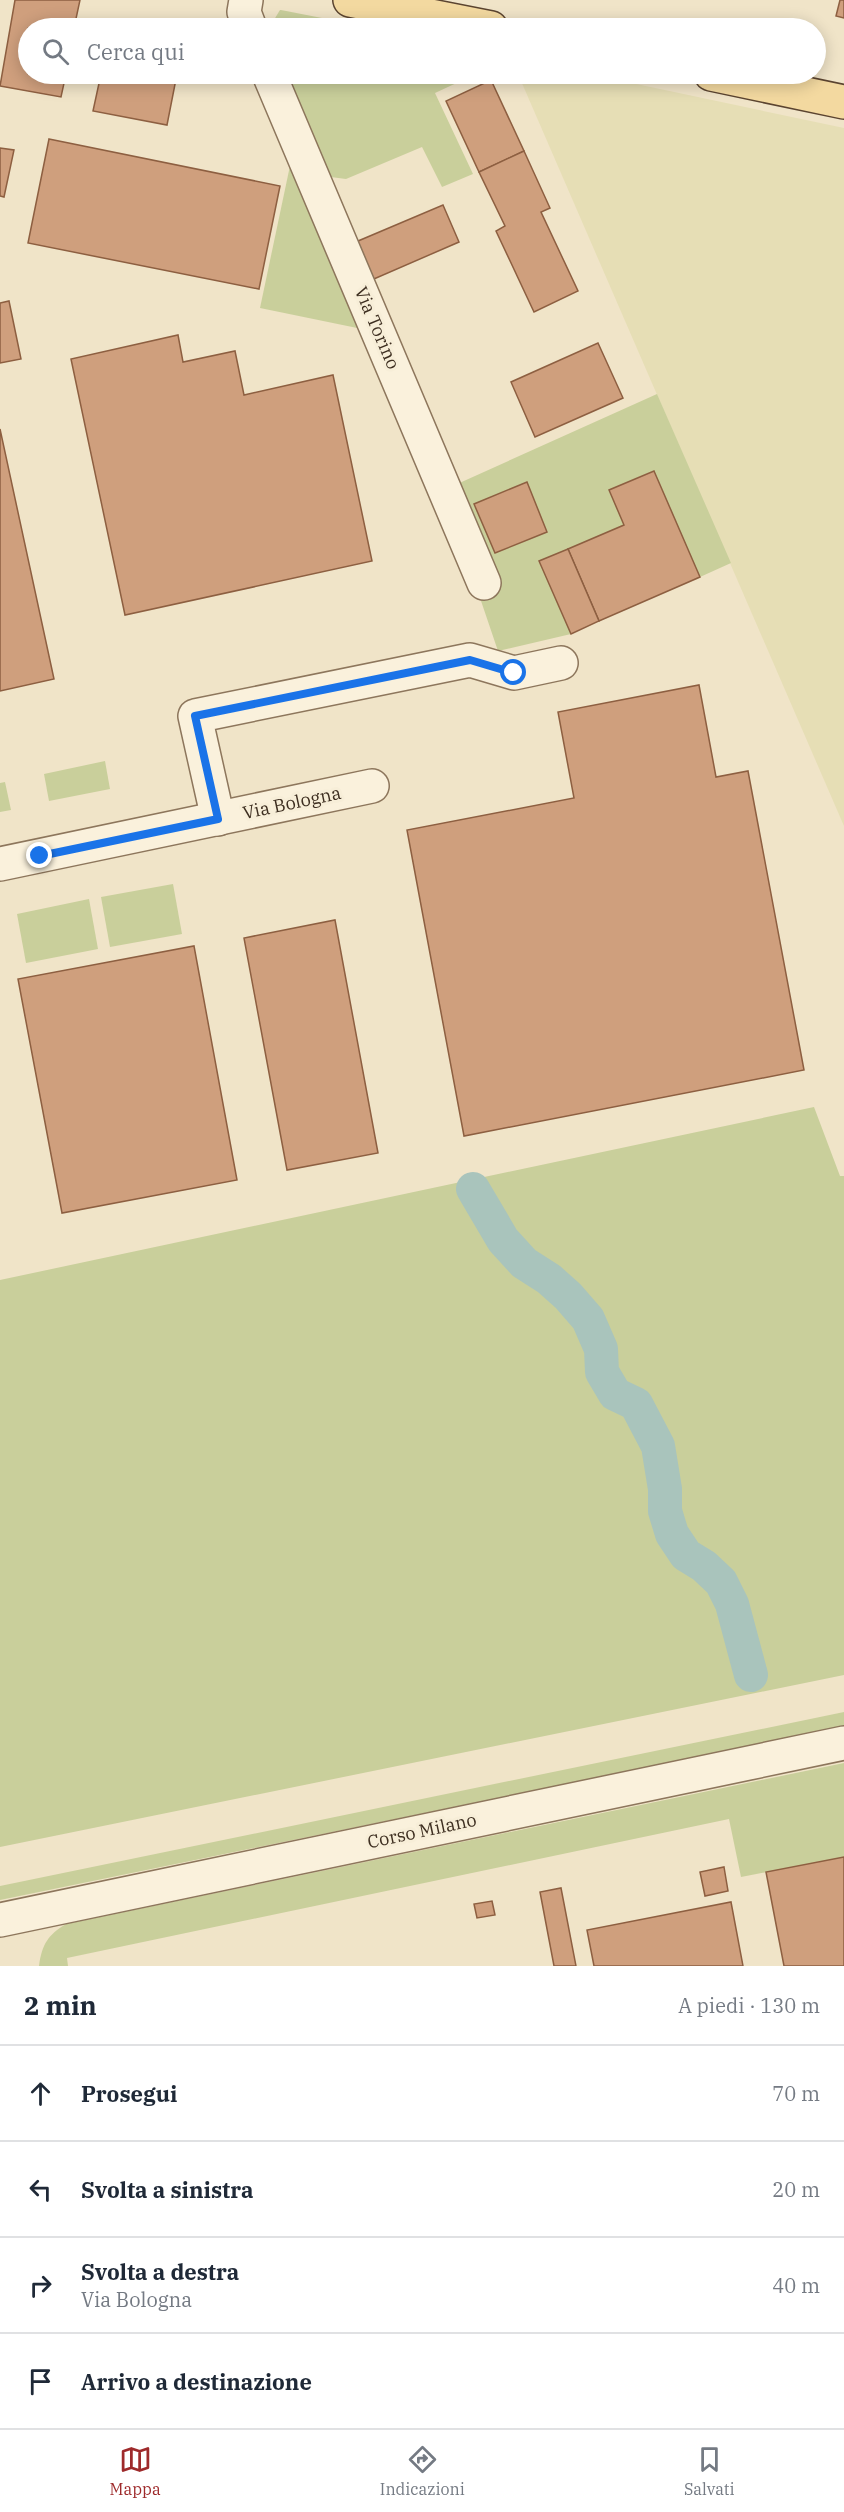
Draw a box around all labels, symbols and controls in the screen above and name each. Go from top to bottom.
search box [18,18,826,84]
icon: search [39,35,72,68]
text: Cerca qui [87,37,185,66]
street label: Via Torino [350,283,405,373]
route start [500,659,526,685]
street label: Via Bologna [241,781,343,824]
route end [26,842,52,868]
street label: Corso Milano [365,1808,479,1853]
text: 2 min [24,1988,97,2022]
text: A piedi · 130 m [678,1992,820,2019]
icon: ahead [24,2077,57,2110]
text: Prosegui [81,2079,177,2108]
text: 70 m [772,2080,820,2107]
icon: left [24,2173,57,2206]
text: Svolta a sinistra [81,2175,254,2204]
text: 20 m [772,2176,820,2203]
text: Svolta a destra [81,2257,239,2286]
icon: right [24,2269,57,2302]
text: 40 m [772,2272,820,2299]
text: Via Bologna [81,2286,192,2313]
icon: arrive [24,2365,57,2398]
text: Arrivo a destinazione [81,2367,312,2396]
tab: Mappa [110,2443,161,2499]
tab: Indicazioni [380,2443,465,2499]
tab: Salvati [684,2443,734,2499]

